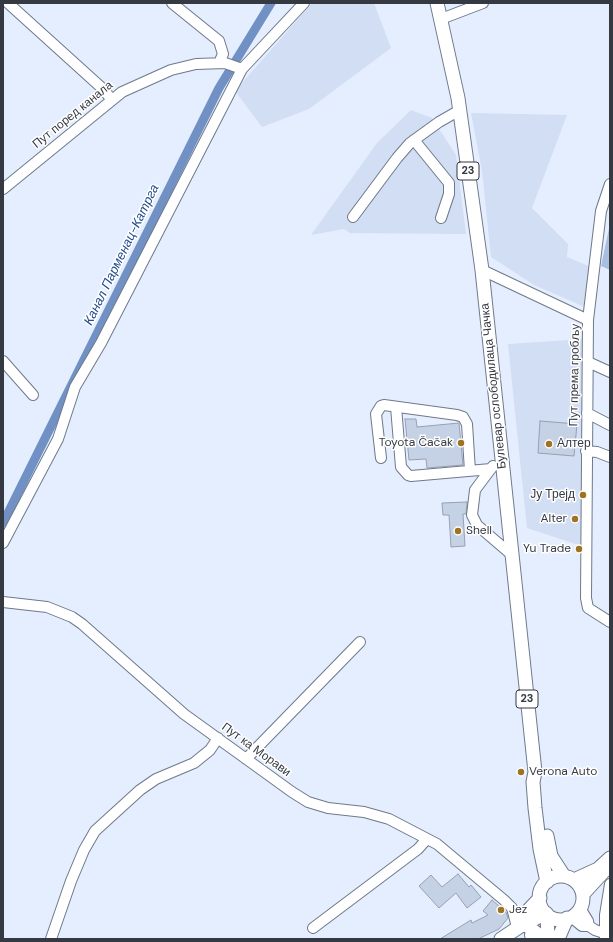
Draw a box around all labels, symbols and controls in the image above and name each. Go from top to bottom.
street label: Пут поред канала [30,78,116,152]
road number: 23 [457,162,479,180]
water label: Канал Парменац-Катрга [81,182,163,328]
street label: Булевар ослободилаца Чачка [478,302,510,470]
street label: Пут према гробљу [567,324,583,426]
place label: Toyota Čačak [379,436,453,450]
place label: Алтер [557,437,591,451]
marker: Toyota Čačak [456,438,466,448]
marker: Алтер [544,439,554,449]
place label: Ју Трејд [530,488,575,502]
marker: Ју Трејд [578,490,588,500]
place label: Alter [541,512,567,526]
marker: Alter [570,514,580,524]
place label: Shell [466,524,492,538]
marker: Shell [453,526,463,536]
place label: Yu Trade [523,542,571,556]
marker: Yu Trade [574,544,584,554]
road number: 23 [516,690,538,708]
street label: Пут ка Морави [219,720,293,780]
place label: Verona Auto [529,765,597,779]
marker: Verona Auto [516,767,526,777]
place label: Jez [509,903,527,917]
marker: Jez [496,905,506,915]

